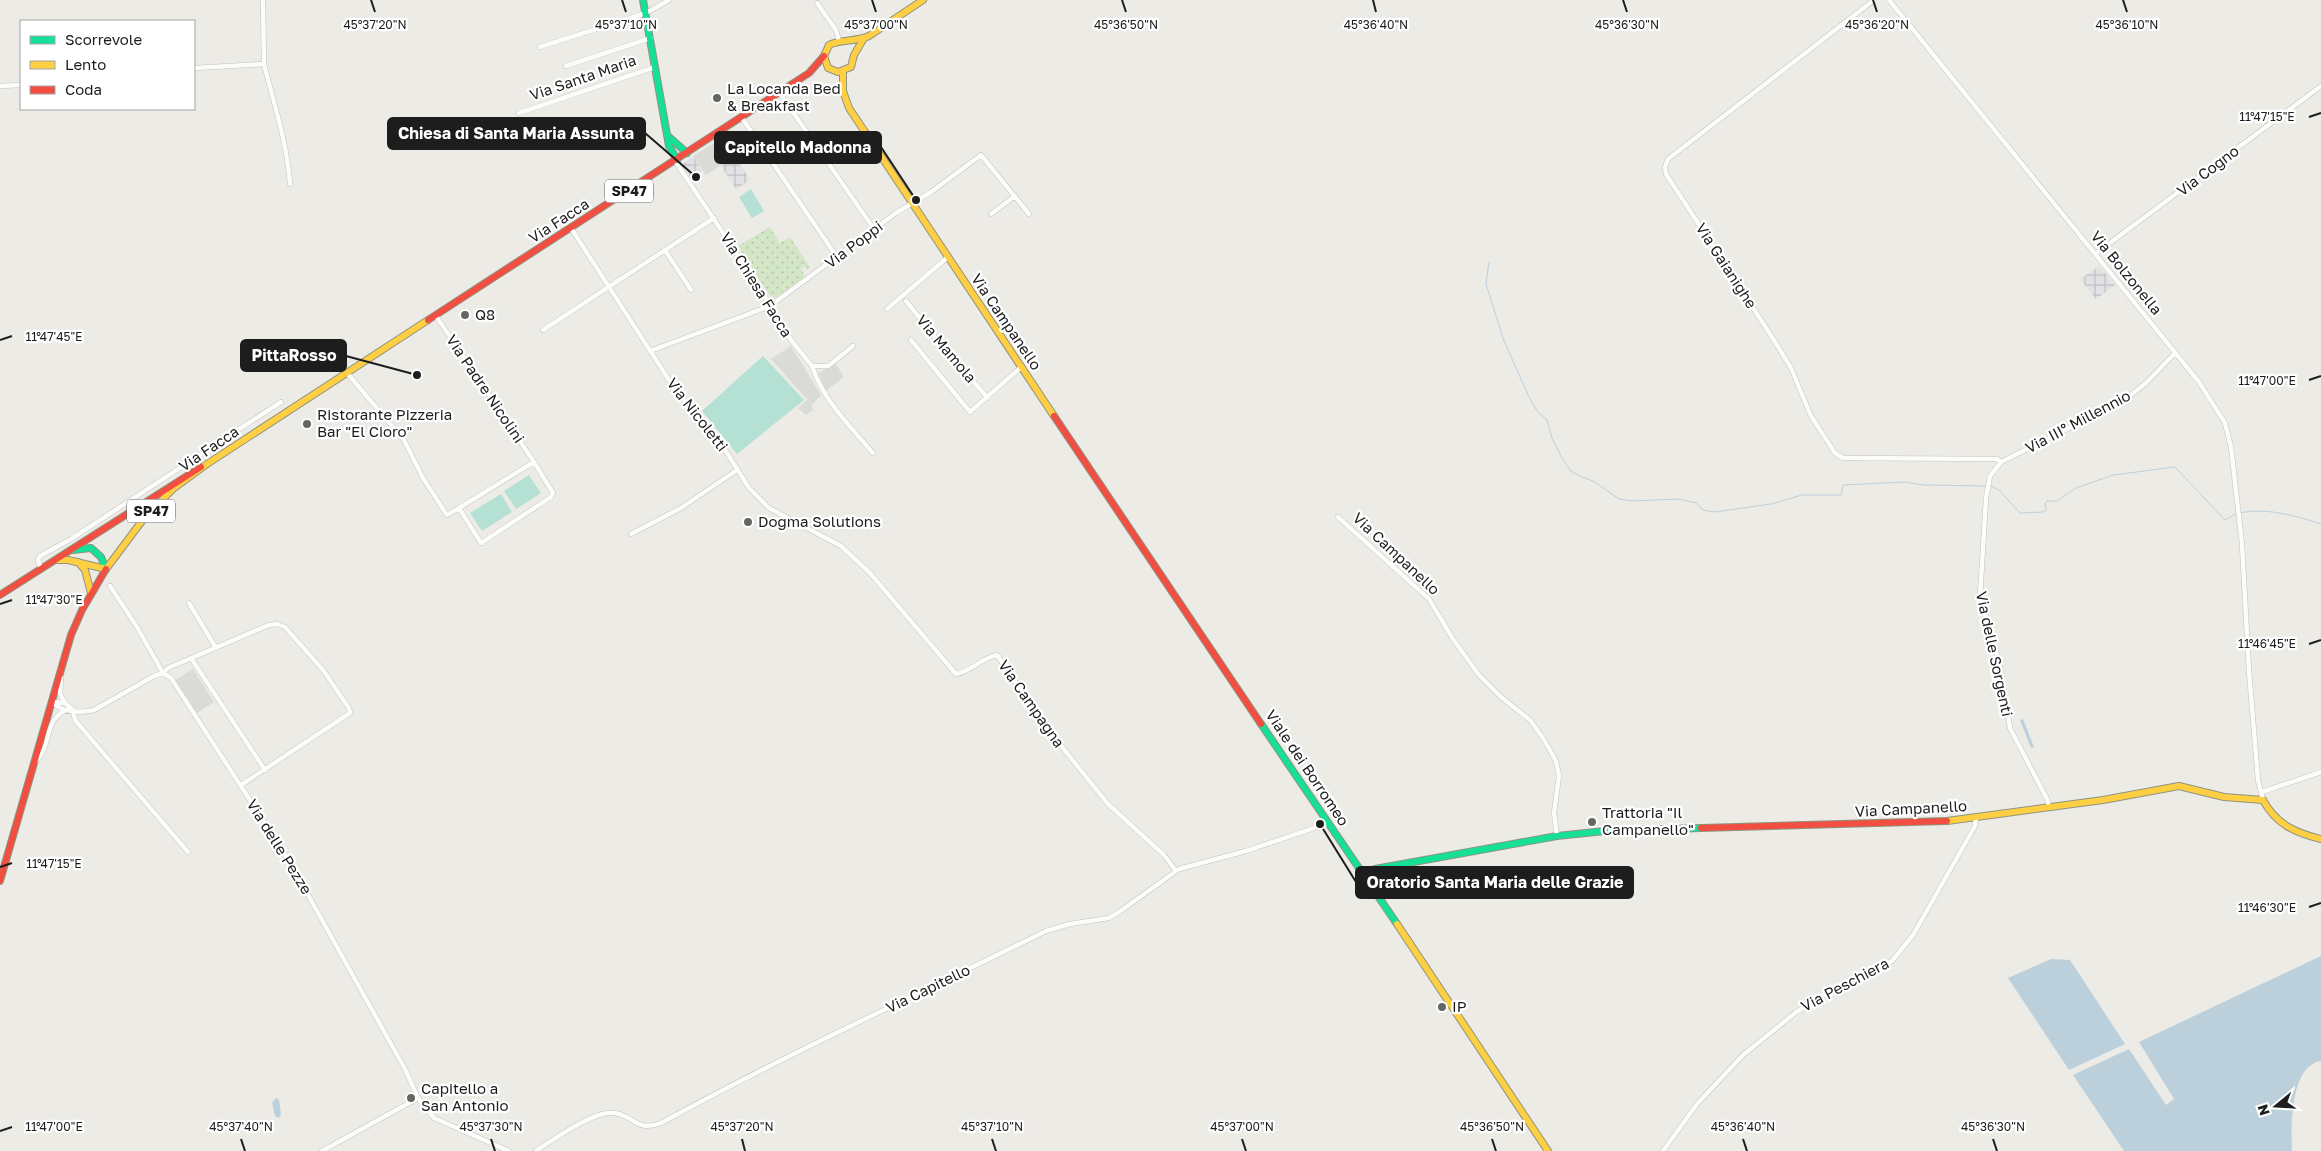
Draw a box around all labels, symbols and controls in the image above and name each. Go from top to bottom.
text: 45°37'20"N [343,17,407,32]
text: 45°37'10"N [595,17,657,32]
text: 45°37'00"N [844,17,908,32]
text: 45°36'50"N [1094,17,1158,32]
text: 45°36'40"N [1344,17,1408,32]
text: 45°36'30"N [1595,17,1659,32]
text: 45°36'20"N [1845,17,1909,32]
text: 45°36'10"N [2096,17,2158,32]
legend [20,20,195,110]
text: Scorrevole [65,30,142,48]
street label: Via Santa Maria [527,50,638,104]
text: Lento [65,55,106,73]
place label: La Locanda Bed & Breakfast [727,79,841,114]
text: Coda [65,80,102,98]
marker: La Locanda Bed & Breakfast [711,92,723,104]
text: 11°47'15"E [2239,109,2295,124]
callout: Chiesa di Santa Maria Assunta [388,118,645,149]
text: Chiesa di Santa Maria Assunta [398,123,634,143]
callout: Capitello Madonna [715,132,881,163]
text: Capitello Madonna [725,137,871,157]
street label: Via Cogno [2173,141,2242,199]
road number: SP47 [605,180,653,202]
street label: Via Facca [525,194,592,246]
street label: Via Poppi [821,217,886,272]
street label: Via Gaianighe [1693,219,1761,312]
street label: Via Bolzonella [2087,227,2166,318]
street label: Via Chiesa Facca [717,229,796,340]
street label: Via Campanello [968,270,1046,373]
place label: Q8 [475,305,495,323]
marker: Q8 [459,309,471,321]
street label: Via Mamola [913,311,980,386]
text: 11°47'45"E [26,329,82,344]
street label: Via Padre Nicolini [443,331,529,446]
callout: PittaRosso [241,340,346,371]
text: PittaRosso [251,345,337,365]
text: 11°47'00"E [2238,373,2296,388]
street label: Via Nicoletti [664,374,732,455]
street label: Via III° Millennio [2022,386,2133,456]
place label: Ristorante Pizzeria Bar "El Cioro" [317,405,452,440]
marker: Ristorante Pizzeria Bar "El Cioro" [301,418,313,430]
street label: Via Facca [175,422,242,475]
road number: SP47 [127,500,175,522]
street label: Via Campanello [1349,508,1444,598]
place label: Dogma Solutions [758,512,881,530]
marker: Dogma Solutions [742,516,754,528]
street label: Via delle Sorgenti [1973,590,2017,718]
text: 11°47'30"E [25,592,83,607]
text: 11°46'45"E [2238,636,2296,651]
street label: Via Campagna [995,656,1069,751]
street label: Viale dei Borromeo [1262,706,1353,829]
street label: Via delle Pezze [243,796,316,898]
street label: Via Campanello [1854,796,1968,820]
place label: Trattoria "Il Campanello" [1602,803,1694,838]
marker: Trattoria "Il Campanello" [1586,816,1598,828]
text: 11°47'15"E [26,856,82,871]
callout: Oratorio Santa Maria delle Grazie [1356,867,1633,898]
text: Oratorio Santa Maria delle Grazie [1366,872,1624,892]
text: 11°46'30"E [2238,900,2296,915]
street label: Via Peschiera [1798,953,1892,1015]
street label: Via Capitello [883,960,973,1016]
place label: IP [1452,997,1467,1015]
marker: IP [1436,1001,1448,1013]
place label: Capitello a San Antonio [421,1079,508,1114]
north arrow [2251,1081,2301,1131]
marker: Capitello a San Antonio [405,1092,417,1104]
text: N [2253,1102,2273,1118]
text: 11°47'00"E [25,1119,83,1134]
text: 45°37'40"N [209,1119,273,1134]
text: 45°37'30"N [459,1119,523,1134]
text: 45°37'20"N [710,1119,774,1134]
text: 45°37'10"N [961,1119,1023,1134]
text: 45°37'00"N [1210,1119,1274,1134]
text: 45°36'50"N [1460,1119,1524,1134]
text: 45°36'40"N [1711,1119,1775,1134]
text: 45°36'30"N [1961,1119,2025,1134]

